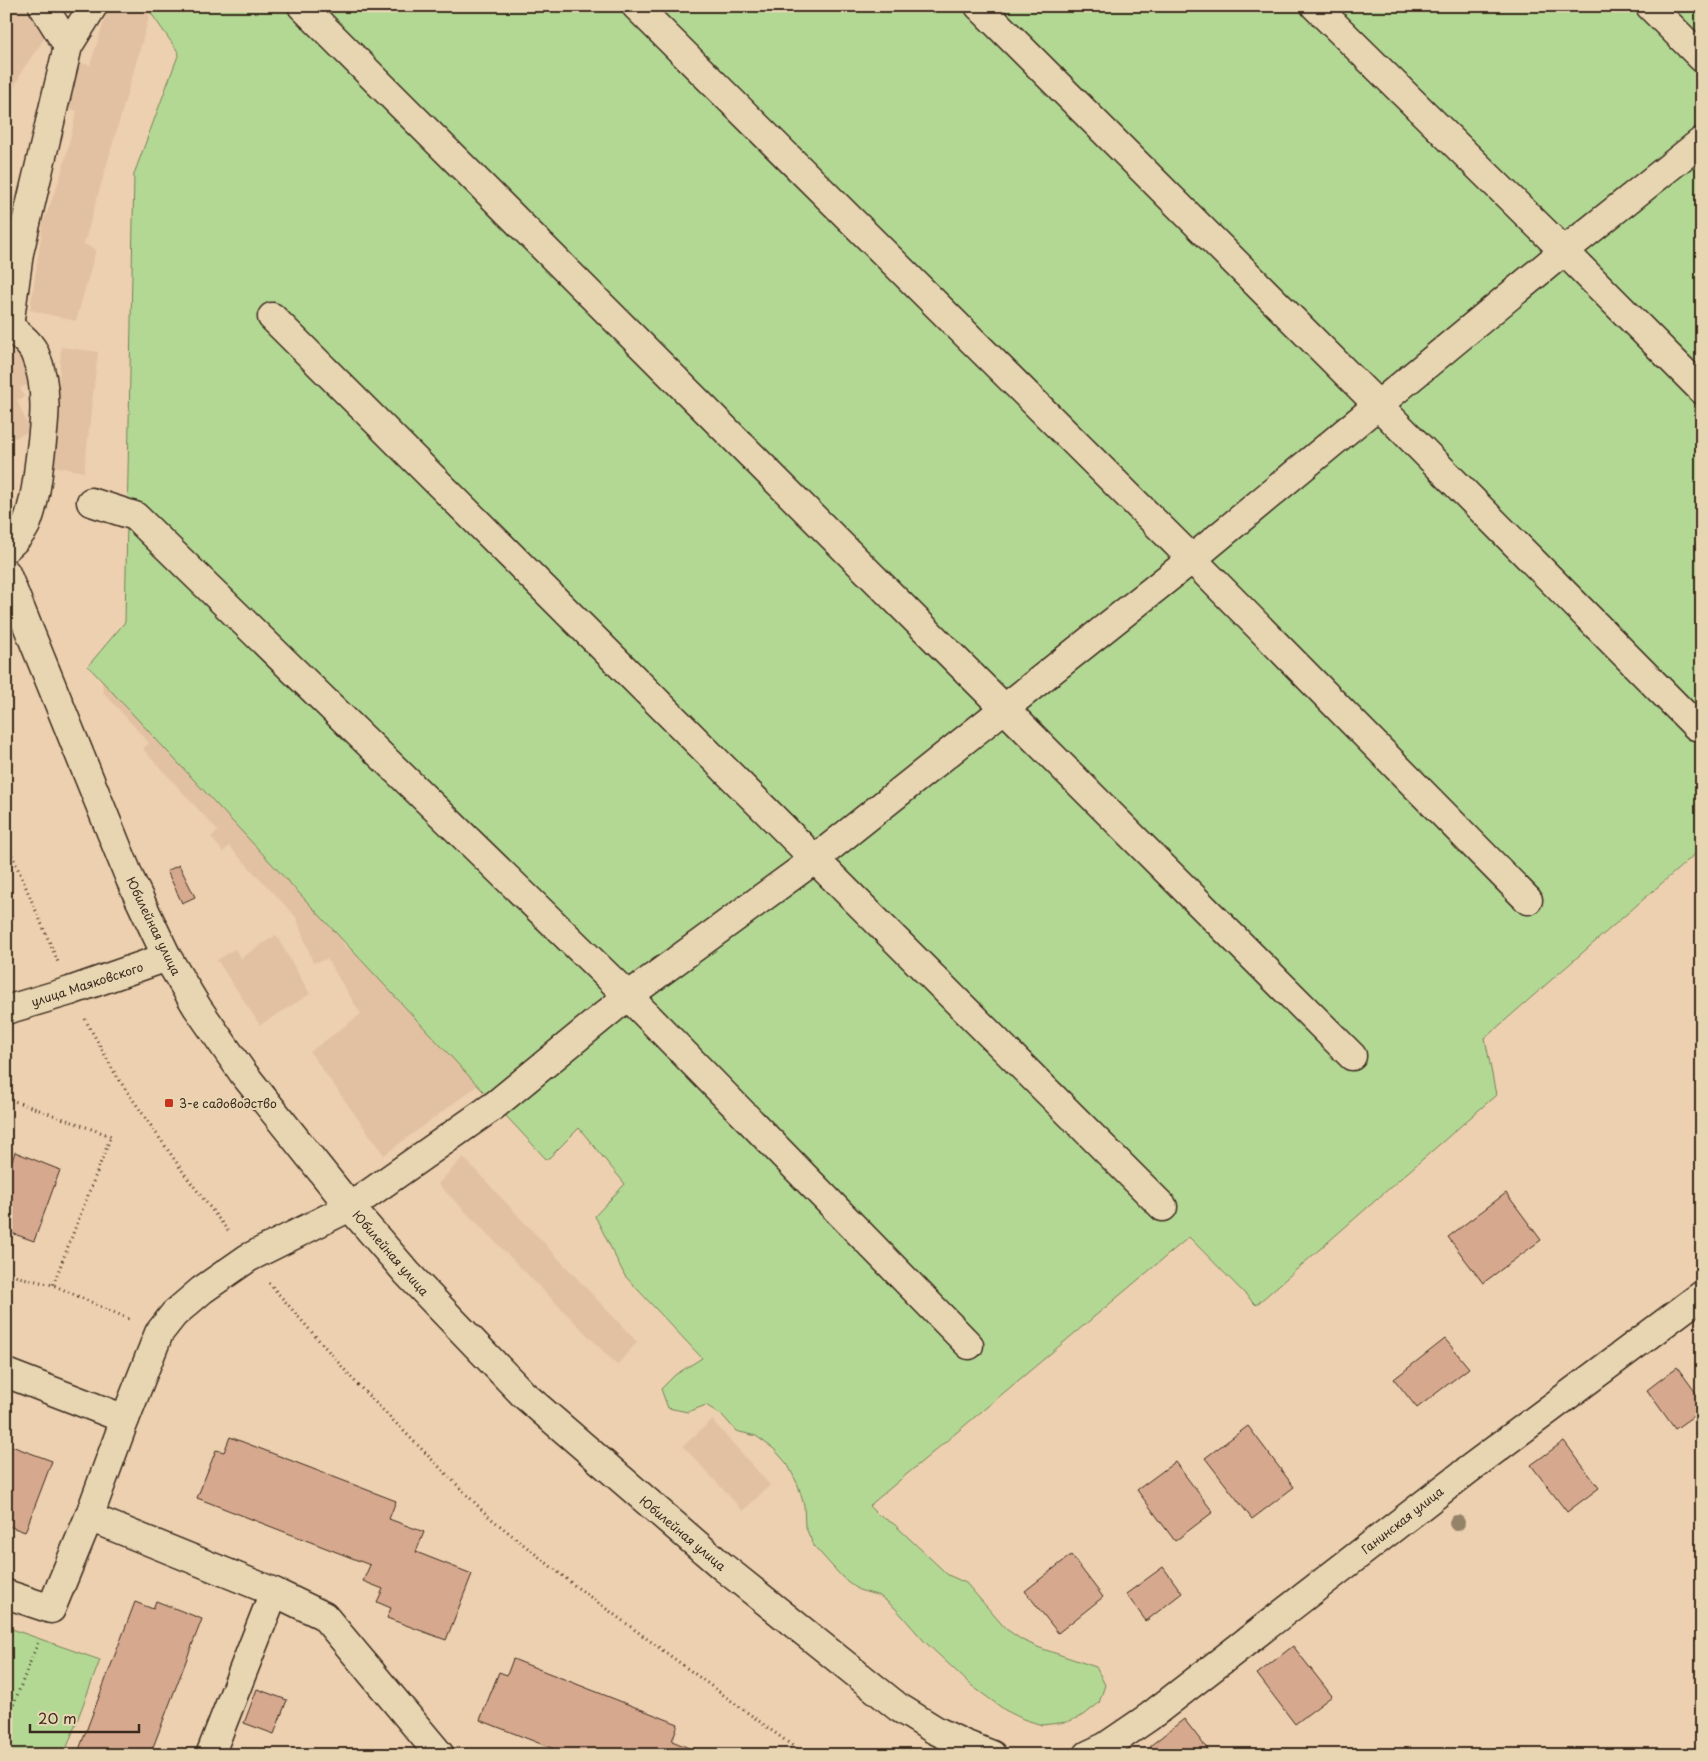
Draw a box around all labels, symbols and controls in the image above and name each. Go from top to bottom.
street label: Юбилейная улица [122,874,186,979]
street label: улица Маяковского [29,957,146,1011]
place label: 3-е садоводство [179,1094,277,1112]
marker: 3-е садоводство [163,1097,175,1109]
street label: Юбилейная улица [349,1206,433,1300]
street label: Ганинская улица [1357,1482,1447,1558]
street label: Юбилейная улица [636,1491,730,1575]
scale bar [30,1701,139,1733]
text: 20 m [38,1706,77,1729]

